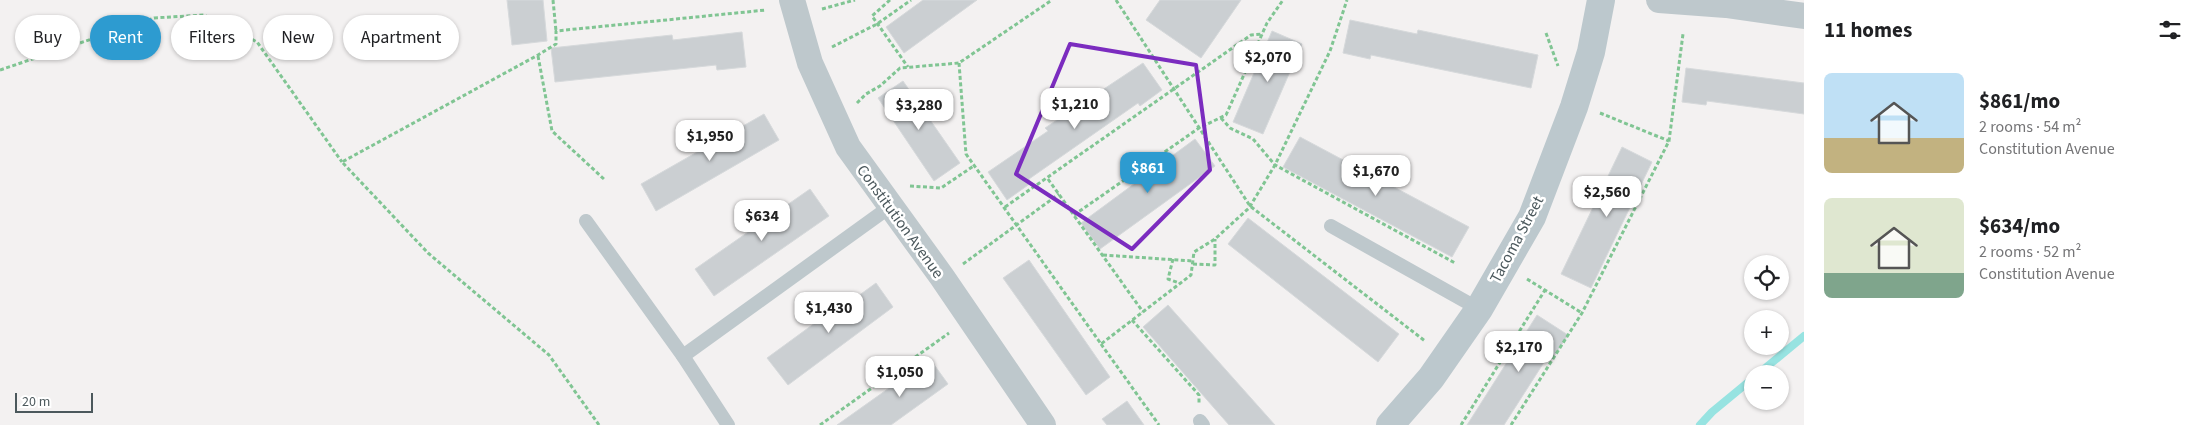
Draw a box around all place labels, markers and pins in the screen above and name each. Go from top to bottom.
pin: $2,070 [1227,41,1309,83]
pin: $3,280 [878,88,960,131]
pin: $1,210 [1034,88,1116,130]
pin: $1,950 [669,120,751,162]
pin: $861 [1118,152,1178,194]
pin: $1,670 [1335,154,1417,197]
pin: $2,560 [1566,176,1648,218]
pin: $634 [732,200,792,242]
pin: $1,430 [788,292,870,334]
pin: $2,170 [1478,330,1560,373]
pin: $1,050 [859,356,941,398]

